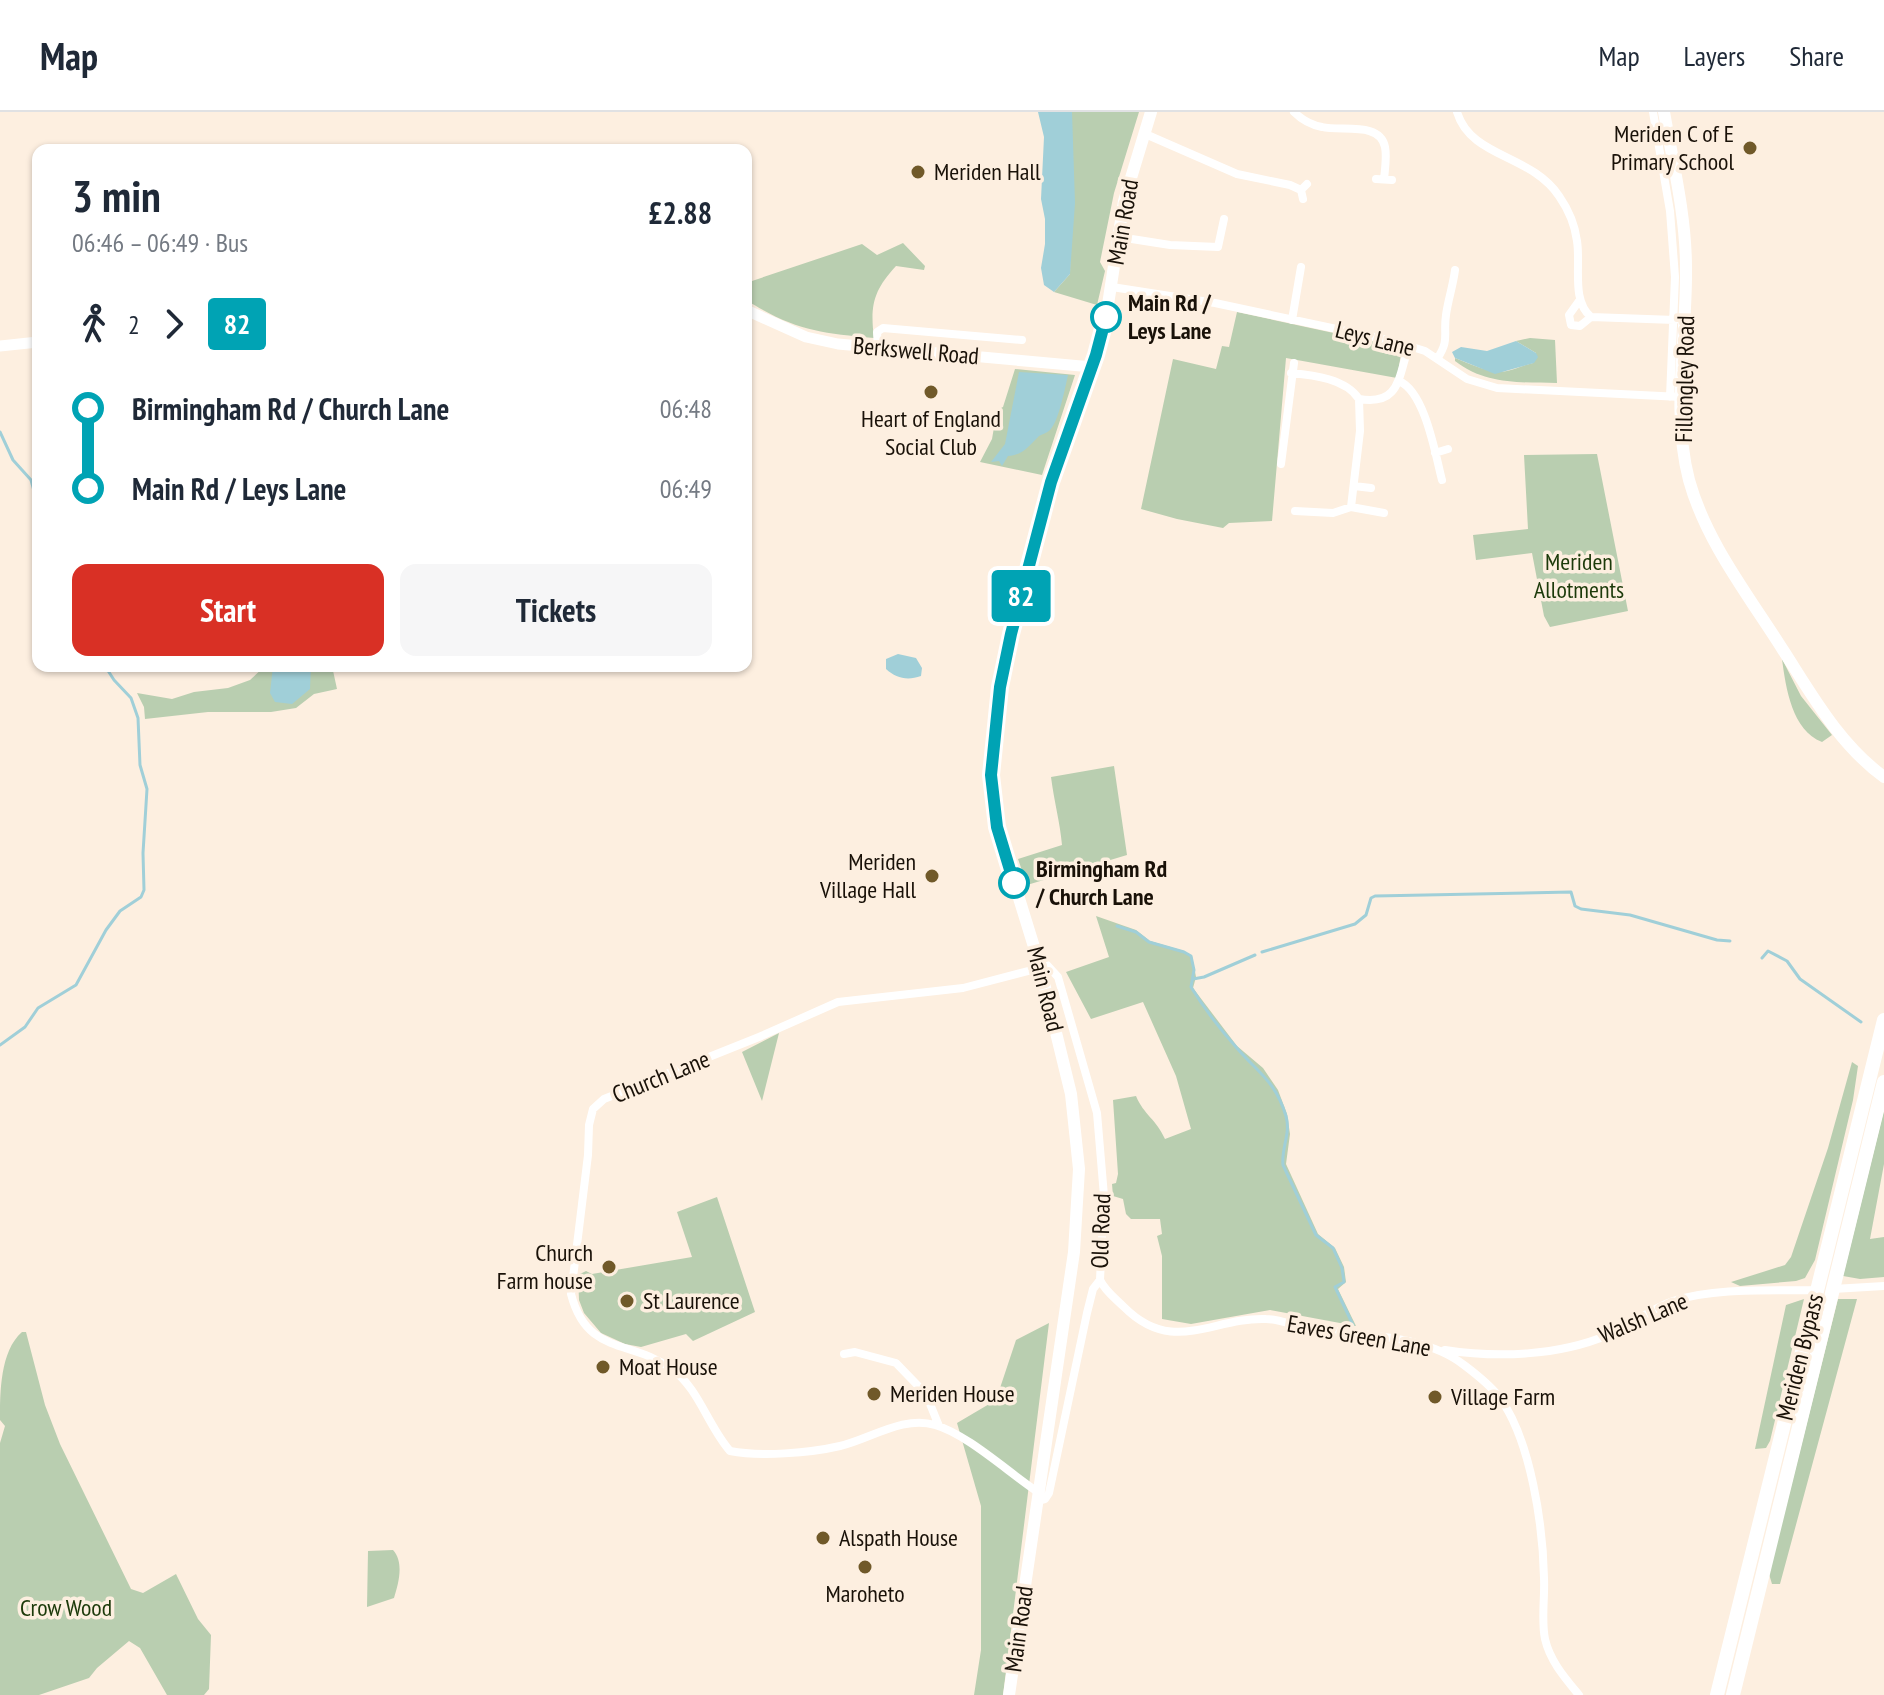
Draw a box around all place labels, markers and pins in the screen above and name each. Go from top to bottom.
place label: Meriden C of E Primary School [1611,118,1734,177]
marker: Meriden C of E Primary School [1741,139,1759,157]
place label: Meriden Hall [934,156,1041,187]
marker: Meriden Hall [909,163,927,181]
place label: Main Rd / Leys Lane [1128,287,1212,346]
marker: Main Rd / Leys Lane [1091,302,1121,332]
marker: Heart of England Social Club [922,383,940,401]
place label: Heart of England Social Club [861,403,1001,462]
place label: Meriden Village Hall [819,846,916,905]
place label: Birmingham Rd / Church Lane [1035,853,1167,912]
marker: Meriden Village Hall [923,867,941,885]
marker: Birmingham Rd / Church Lane [999,868,1029,898]
place label: Church Farm house [497,1237,593,1296]
marker: Church Farm house [600,1258,618,1276]
place label: St Laurence [643,1285,740,1316]
marker: St Laurence [618,1292,636,1310]
place label: Moat House [619,1351,718,1382]
marker: Moat House [594,1358,612,1376]
place label: Meriden House [890,1378,1015,1409]
place label: Village Farm [1450,1381,1555,1412]
marker: Meriden House [865,1385,883,1403]
marker: Village Farm [1426,1388,1444,1406]
place label: Alspath House [839,1522,958,1553]
marker: Alspath House [814,1529,832,1547]
marker: Maroheto [856,1558,874,1576]
place label: Maroheto [825,1578,905,1609]

